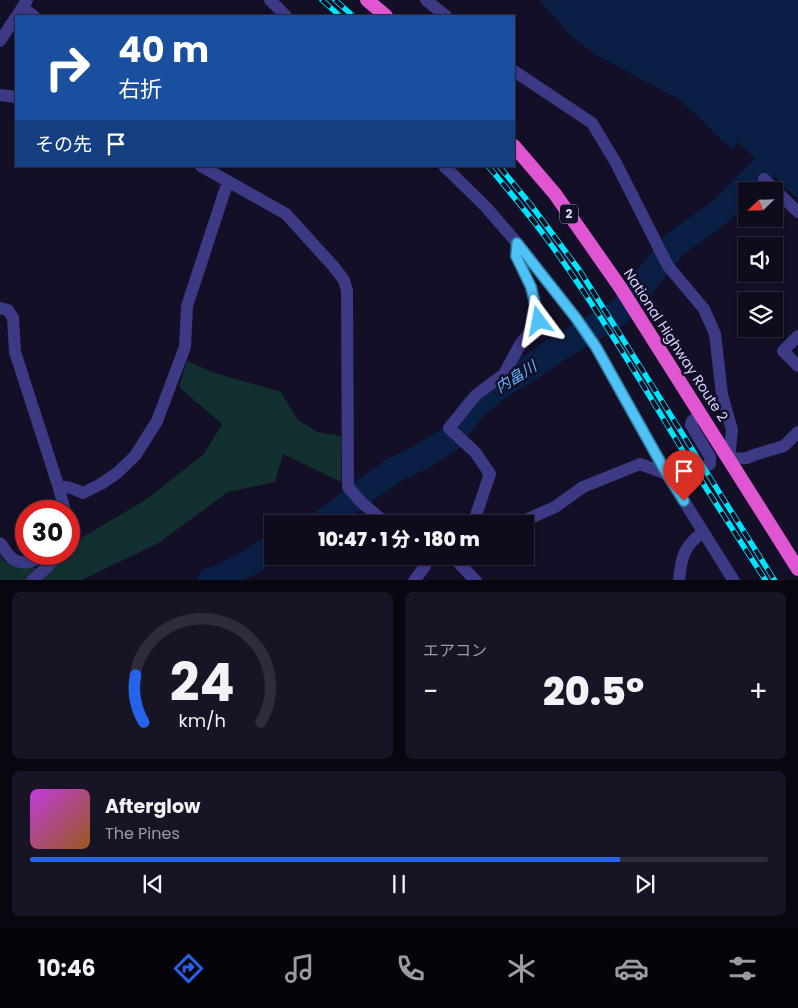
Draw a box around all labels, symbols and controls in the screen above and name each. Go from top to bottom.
text: 40 m [118,25,209,74]
icon: right [35,35,100,100]
text: 右折 [118,74,162,105]
icon: arrive [102,130,130,158]
text: その先 [35,131,92,158]
north arrow [738,182,782,228]
map controls [738,182,783,337]
road number: 2 [560,204,578,223]
button: sound [738,237,783,282]
street label: National Highway Route 2 [619,265,733,425]
button: layers [738,292,783,337]
position arrow [512,294,564,346]
water label: 内畠川 [491,355,542,397]
pin [663,450,705,501]
icon: arrive [670,457,698,485]
speed limit sign: 30 [15,500,80,565]
text: 10:47 · 1 分 · 180 m [318,526,480,553]
text: エアコン [423,639,487,662]
text: 24 [170,646,235,719]
text: 20.5° [543,665,644,718]
text: − [423,672,438,711]
text: + [749,672,768,711]
text: km/h [179,708,226,733]
text: Afterglow [105,793,200,820]
text: The Pines [105,822,180,845]
icon: previous [139,870,167,898]
icon: pause [385,870,413,898]
icon: next [631,870,659,898]
icon: directions [171,951,206,986]
icon: music [282,951,317,986]
icon: phone [393,951,428,986]
icon: climate [504,951,539,986]
icon: car [614,951,649,986]
icon: filters [725,951,760,986]
text: 10:46 [38,953,96,984]

